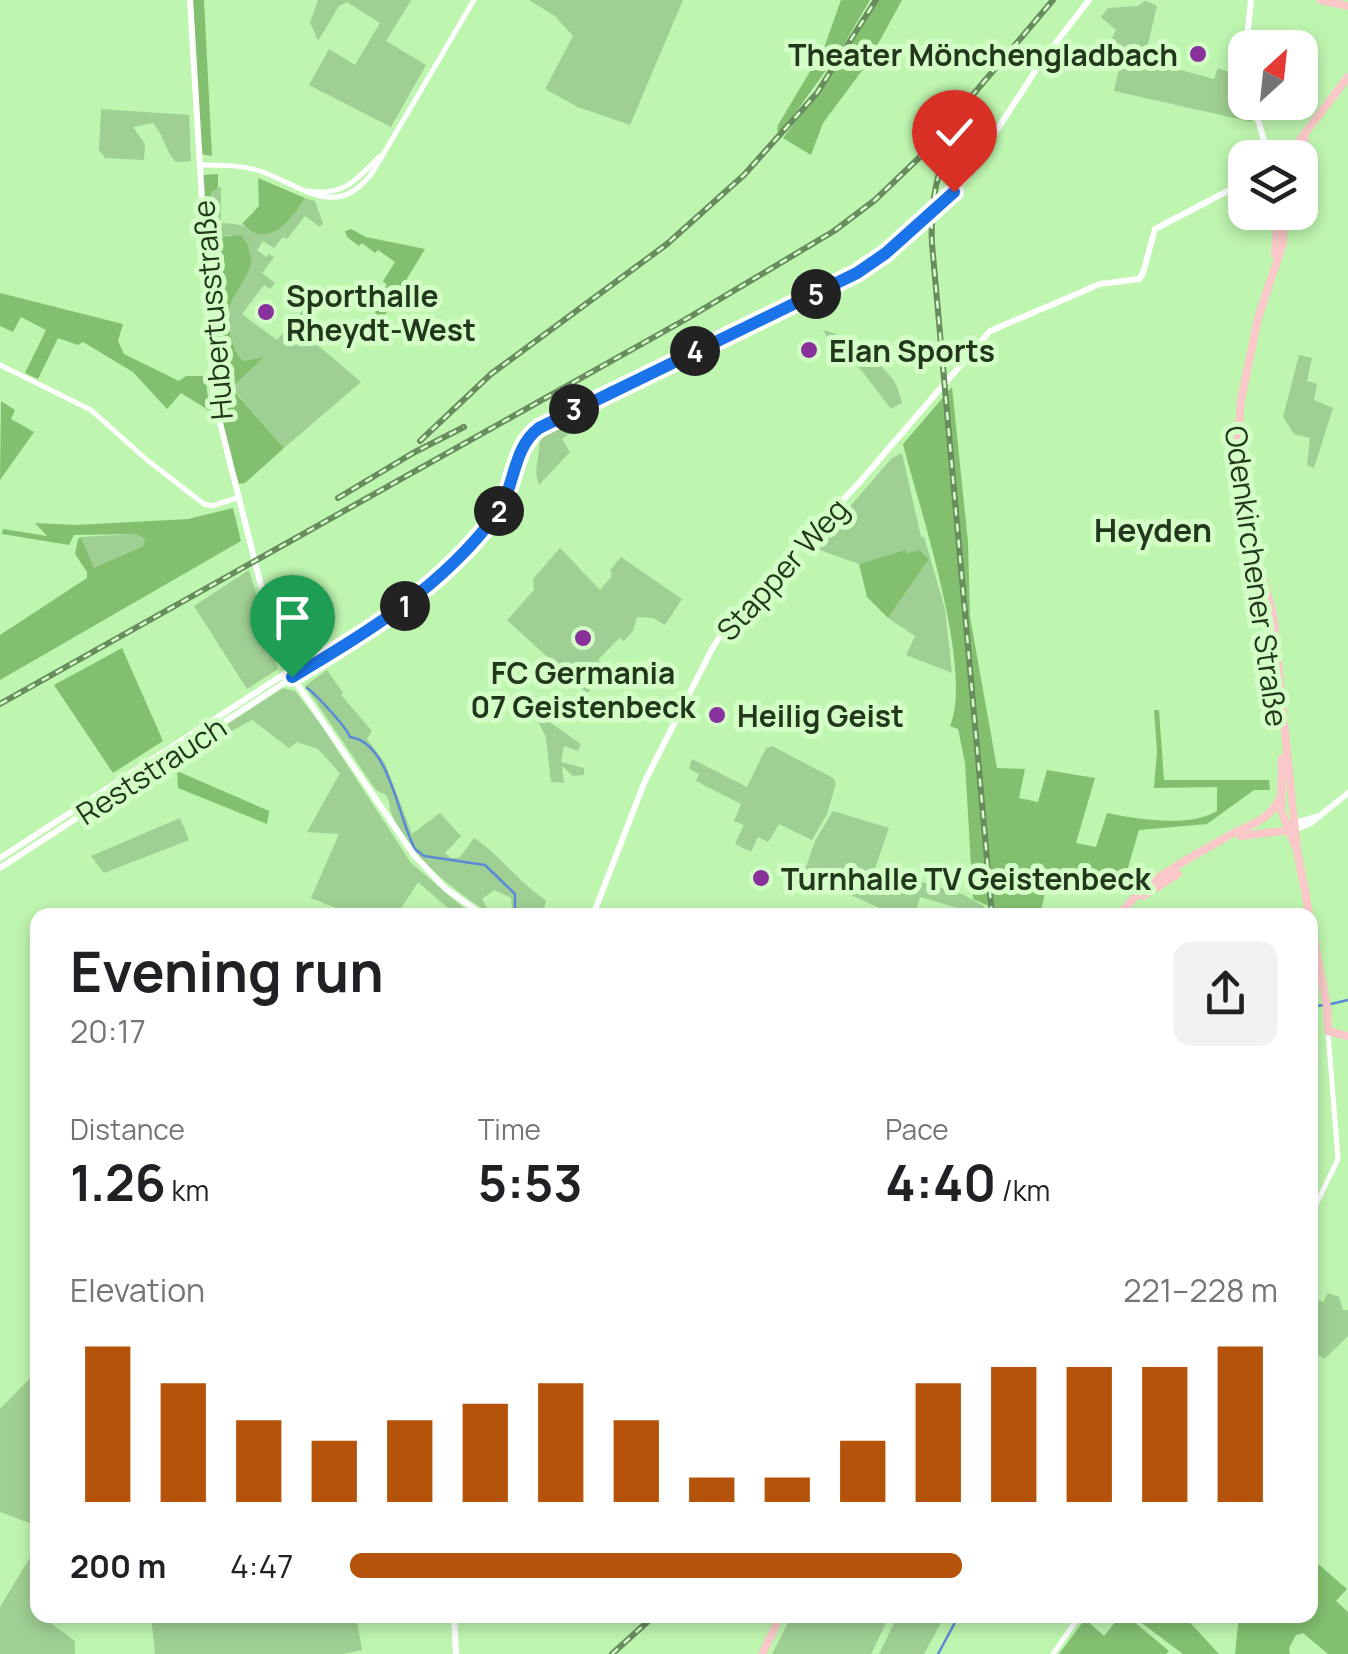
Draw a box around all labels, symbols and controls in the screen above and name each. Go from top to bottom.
north arrow [1228,30,1318,120]
map controls [1228,30,1318,230]
place label: Theater Mönchengladbach [788,34,1178,75]
marker: Theater Mönchengladbach [1187,43,1209,65]
pin [912,90,997,193]
icon: check [927,105,982,160]
button: layers [1228,140,1318,230]
street label: Hubertusstraße [182,199,242,421]
pin: 5 [791,269,841,319]
place label: Sporthalle Rheydt-West [286,275,476,350]
text: 5 [808,275,824,313]
marker: Sporthalle Rheydt-West [255,301,277,323]
pin: 4 [670,326,720,376]
place label: Elan Sports [829,330,995,371]
text: 4 [686,332,704,370]
marker: Elan Sports [798,339,820,361]
pin: 3 [549,384,599,434]
text: 3 [566,390,582,428]
street label: Odenkirchener Straße [1216,423,1298,729]
pin: 2 [474,486,524,536]
street label: Stapper Weg [707,489,857,649]
text: 2 [491,492,507,530]
district label: Heyden [1094,508,1212,552]
pin [250,575,335,678]
pin: 1 [380,581,430,631]
text: 1 [399,587,411,625]
icon: arrive [265,590,320,645]
marker: FC Germania 07 Geistenbeck [572,627,594,649]
place label: FC Germania 07 Geistenbeck [471,652,696,727]
place label: Heilig Geist [737,695,904,736]
marker: Heilig Geist [706,704,728,726]
street label: Reststrauch [68,706,234,834]
place label: Turnhalle TV Geistenbeck [781,858,1152,899]
marker: Turnhalle TV Geistenbeck [750,867,772,889]
text: Evening run [70,933,384,1009]
button: share [1173,941,1278,1046]
text: 20:17 [70,1009,146,1053]
text: Distance [70,1110,185,1148]
text: Time [478,1110,541,1148]
text: Pace [885,1110,949,1148]
text: 1.26 [70,1148,166,1216]
text: 5:53 [478,1148,582,1216]
text: 4:40 [885,1148,996,1216]
text: km [166,1171,209,1209]
text: /km [996,1171,1050,1209]
text: Elevation [70,1268,205,1312]
text: 221–228 m [1123,1268,1278,1312]
text: 200 m [70,1544,166,1588]
text: 4:47 [230,1544,293,1588]

